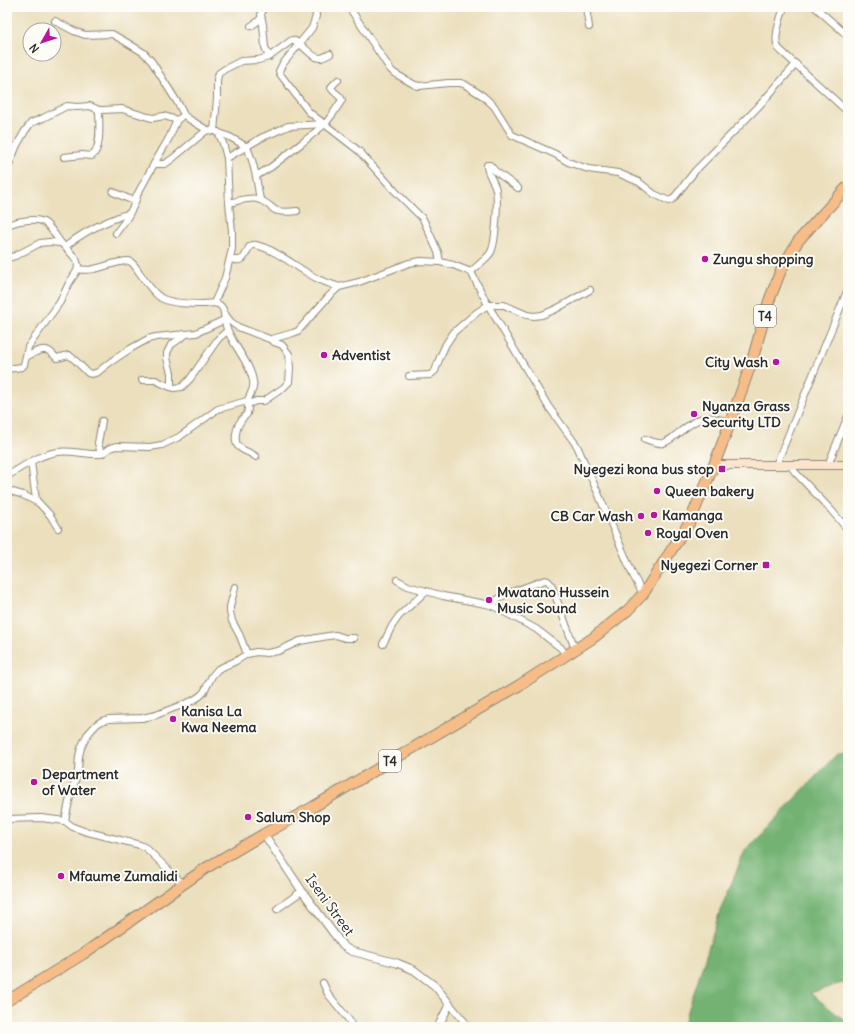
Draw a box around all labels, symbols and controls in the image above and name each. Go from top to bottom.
north arrow [22,22,62,62]
text: N [26,41,42,56]
place label: Zungu shopping [713,250,814,268]
marker: Zungu shopping [700,254,710,264]
road number: T4 [754,305,776,327]
place label: Adventist [332,346,391,364]
marker: Adventist [319,350,329,360]
place label: City Wash [705,353,768,371]
marker: City Wash [771,357,781,367]
place label: Nyanza Grass Security LTD [702,397,791,431]
marker: Nyanza Grass Security LTD [689,409,699,419]
place label: Nyegezi kona bus stop [574,460,714,478]
marker: Nyegezi kona bus stop [717,464,727,474]
place label: Queen bakery [665,482,754,500]
marker: Queen bakery [652,486,662,496]
place label: Kamanga [662,506,723,524]
place label: CB Car Wash [550,507,633,525]
marker: Kamanga [649,510,659,520]
marker: CB Car Wash [636,511,646,521]
place label: Royal Oven [656,524,728,542]
marker: Royal Oven [643,528,653,538]
place label: Nyegezi Corner [660,556,758,574]
marker: Nyegezi Corner [761,560,771,570]
place label: Mwatano Hussein Music Sound [497,583,609,617]
marker: Mwatano Hussein Music Sound [484,595,494,605]
place label: Kanisa La Kwa Neema [181,702,256,736]
marker: Kanisa La Kwa Neema [168,714,178,724]
road number: T4 [379,750,401,772]
place label: Department of Water [42,765,119,799]
marker: Department of Water [29,777,39,787]
place label: Salum Shop [256,808,330,826]
marker: Salum Shop [243,812,253,822]
place label: Mfaume Zumalidi [69,867,178,885]
marker: Mfaume Zumalidi [56,871,66,881]
street label: Iseni Street [302,871,359,940]

